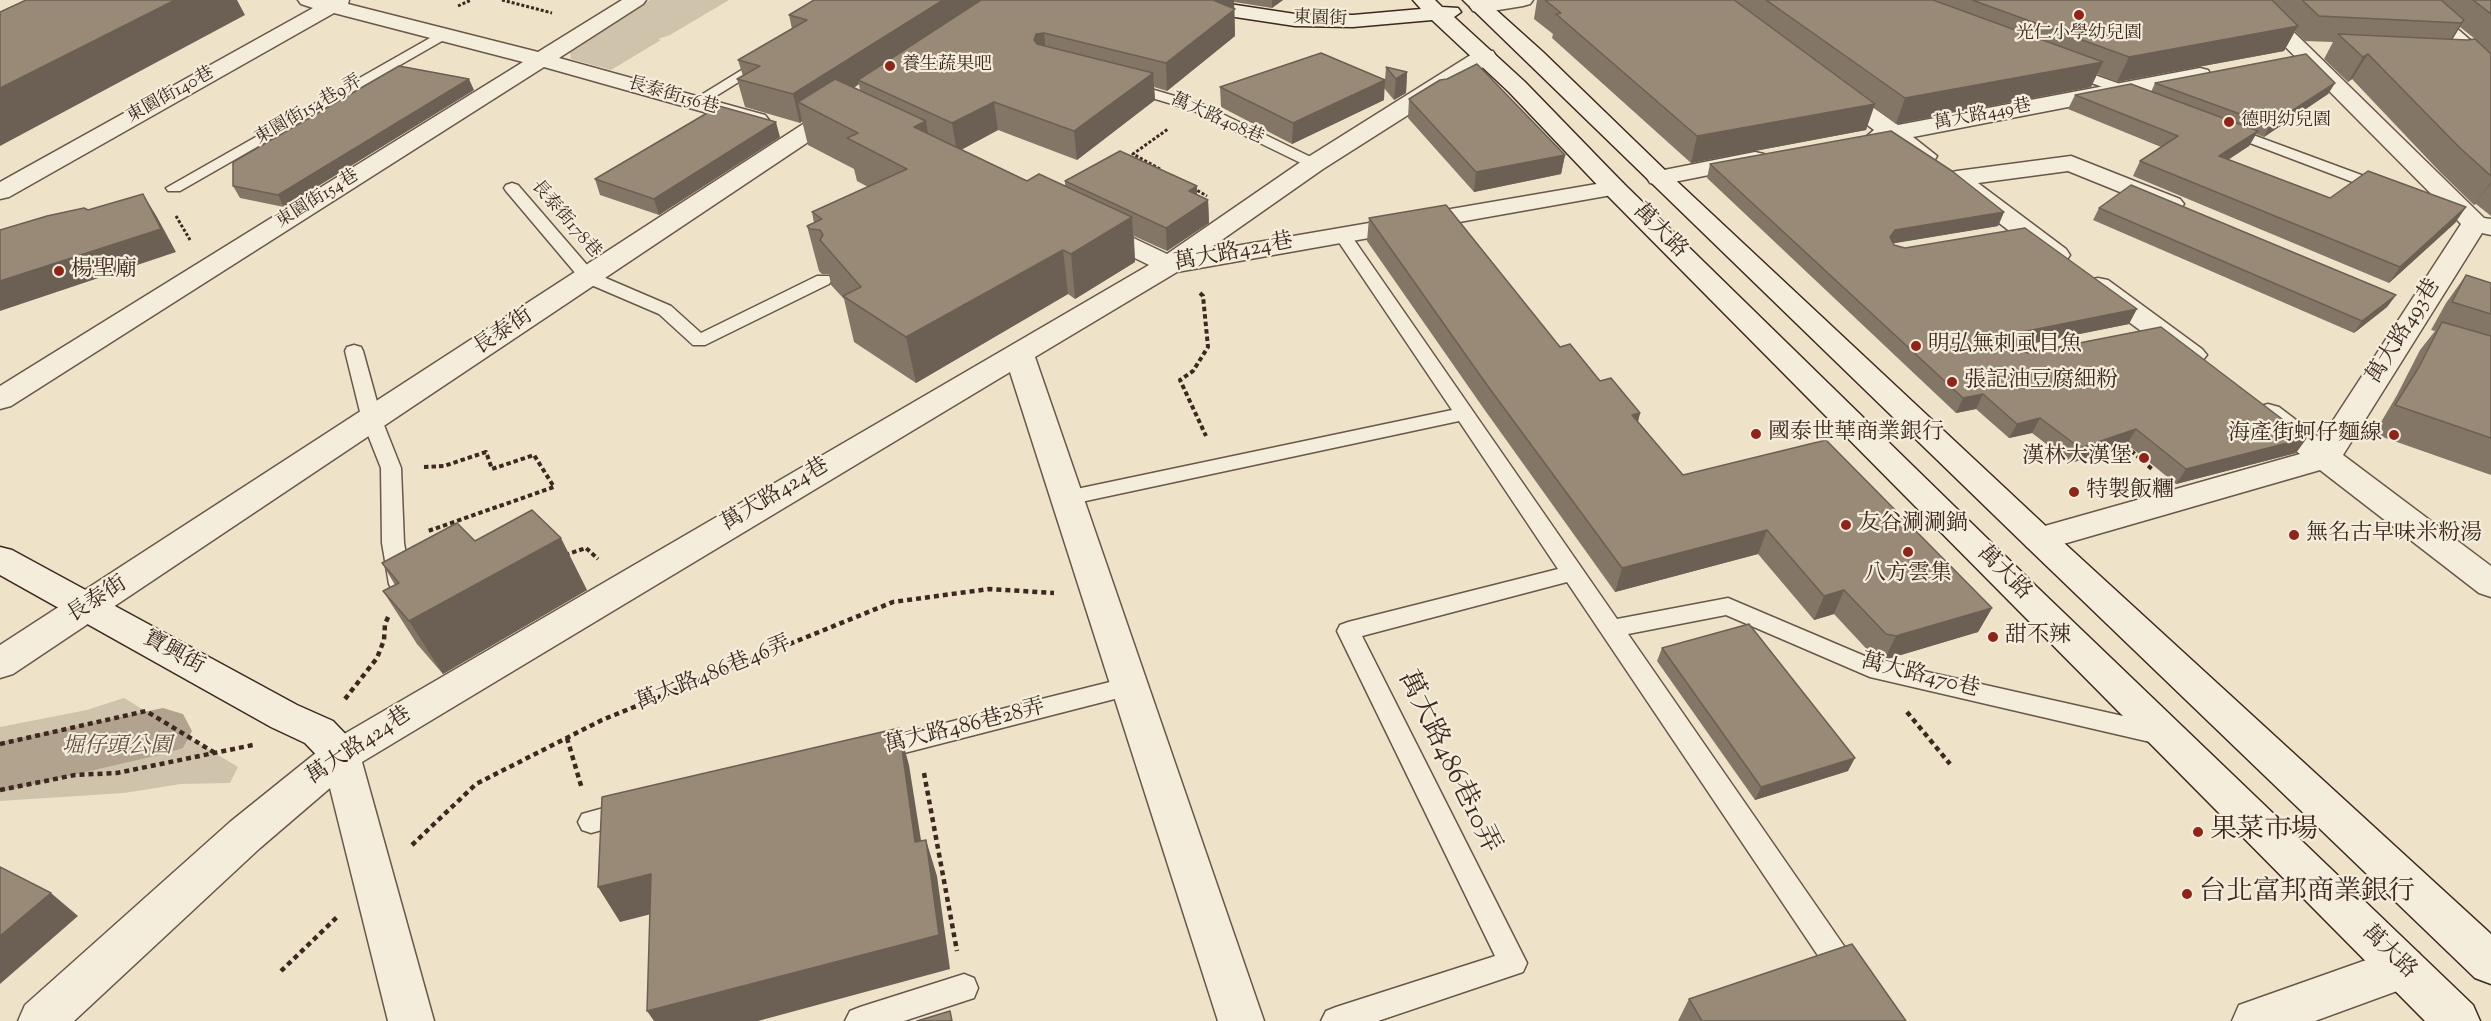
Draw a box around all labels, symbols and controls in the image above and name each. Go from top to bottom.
street label: 東園街 [1293,8,1347,32]
marker: 光仁小學幼兒園 [2072,8,2086,22]
place label: 光仁小學幼兒園 [2016,24,2142,46]
place label: 養生蔬果吧 [902,55,992,77]
marker: 養生蔬果吧 [883,59,897,73]
street label: 東園街140巷 [124,63,218,129]
street label: 東園街154巷9弄 [252,72,366,150]
street label: 長泰街156巷 [625,74,721,120]
street label: 萬大路408巷 [1167,90,1267,150]
street label: 萬大路449巷 [1932,96,2034,136]
place label: 德明幼兒園 [2241,111,2331,133]
marker: 德明幼兒園 [2222,115,2236,129]
street label: 東園街154巷 [273,166,363,234]
street label: 長泰街178巷 [525,177,605,263]
street label: 萬大路 [1626,199,1692,265]
street label: 萬大路424巷 [1172,230,1296,278]
place label: 楊聖廟 [71,258,137,284]
marker: 楊聖廟 [52,264,66,278]
street label: 萬大路493巷 [2362,275,2448,389]
street label: 長泰街 [469,304,539,362]
place label: 明弘無刺虱目魚 [1928,333,2082,359]
marker: 明弘無刺虱目魚 [1909,339,1923,353]
place label: 張記油豆腐細粉 [1964,369,2118,395]
marker: 張記油豆腐細粉 [1945,375,1959,389]
place label: 國泰世華商業銀行 [1768,421,1944,447]
place label: 海產街蚵仔麵線 [2228,422,2382,448]
marker: 國泰世華商業銀行 [1749,427,1763,441]
marker: 海產街蚵仔麵線 [2387,428,2401,442]
place label: 漢林大漢堡 [2022,445,2132,471]
marker: 漢林大漢堡 [2137,451,2151,465]
street label: 萬大路424巷 [718,454,834,538]
place label: 特製飯糰 [2086,479,2174,505]
marker: 特製飯糰 [2067,485,2081,499]
place label: 友谷涮涮鍋 [1858,512,1968,538]
marker: 友谷涮涮鍋 [1839,518,1853,532]
place label: 無名古早味米粉湯 [2306,522,2482,548]
marker: 無名古早味米粉湯 [2287,528,2301,542]
street label: 萬大路 [1970,541,2036,607]
marker: 八方雲集 [1901,545,1915,559]
place label: 八方雲集 [1864,562,1952,588]
street label: 長泰街 [63,572,133,630]
place label: 甜不辣 [2005,624,2071,650]
street label: 寶興街 [138,626,208,682]
marker: 甜不辣 [1986,630,2000,644]
street label: 萬大路486巷46弄 [633,632,795,718]
street label: 萬大路470巷 [1858,650,1982,704]
street label: 萬大路486巷10弄 [1389,667,1505,859]
street label: 萬大路486巷28弄 [882,695,1048,761]
street label: 萬大路424巷 [303,702,417,792]
park label: 堀仔頭公園 [62,735,172,761]
place label: 果菜市場 [2210,816,2318,848]
marker: 果菜市場 [2191,825,2205,839]
place label: 台北富邦商業銀行 [2199,878,2415,910]
marker: 台北富邦商業銀行 [2180,887,2194,901]
street label: 萬大路 [2355,921,2421,985]

